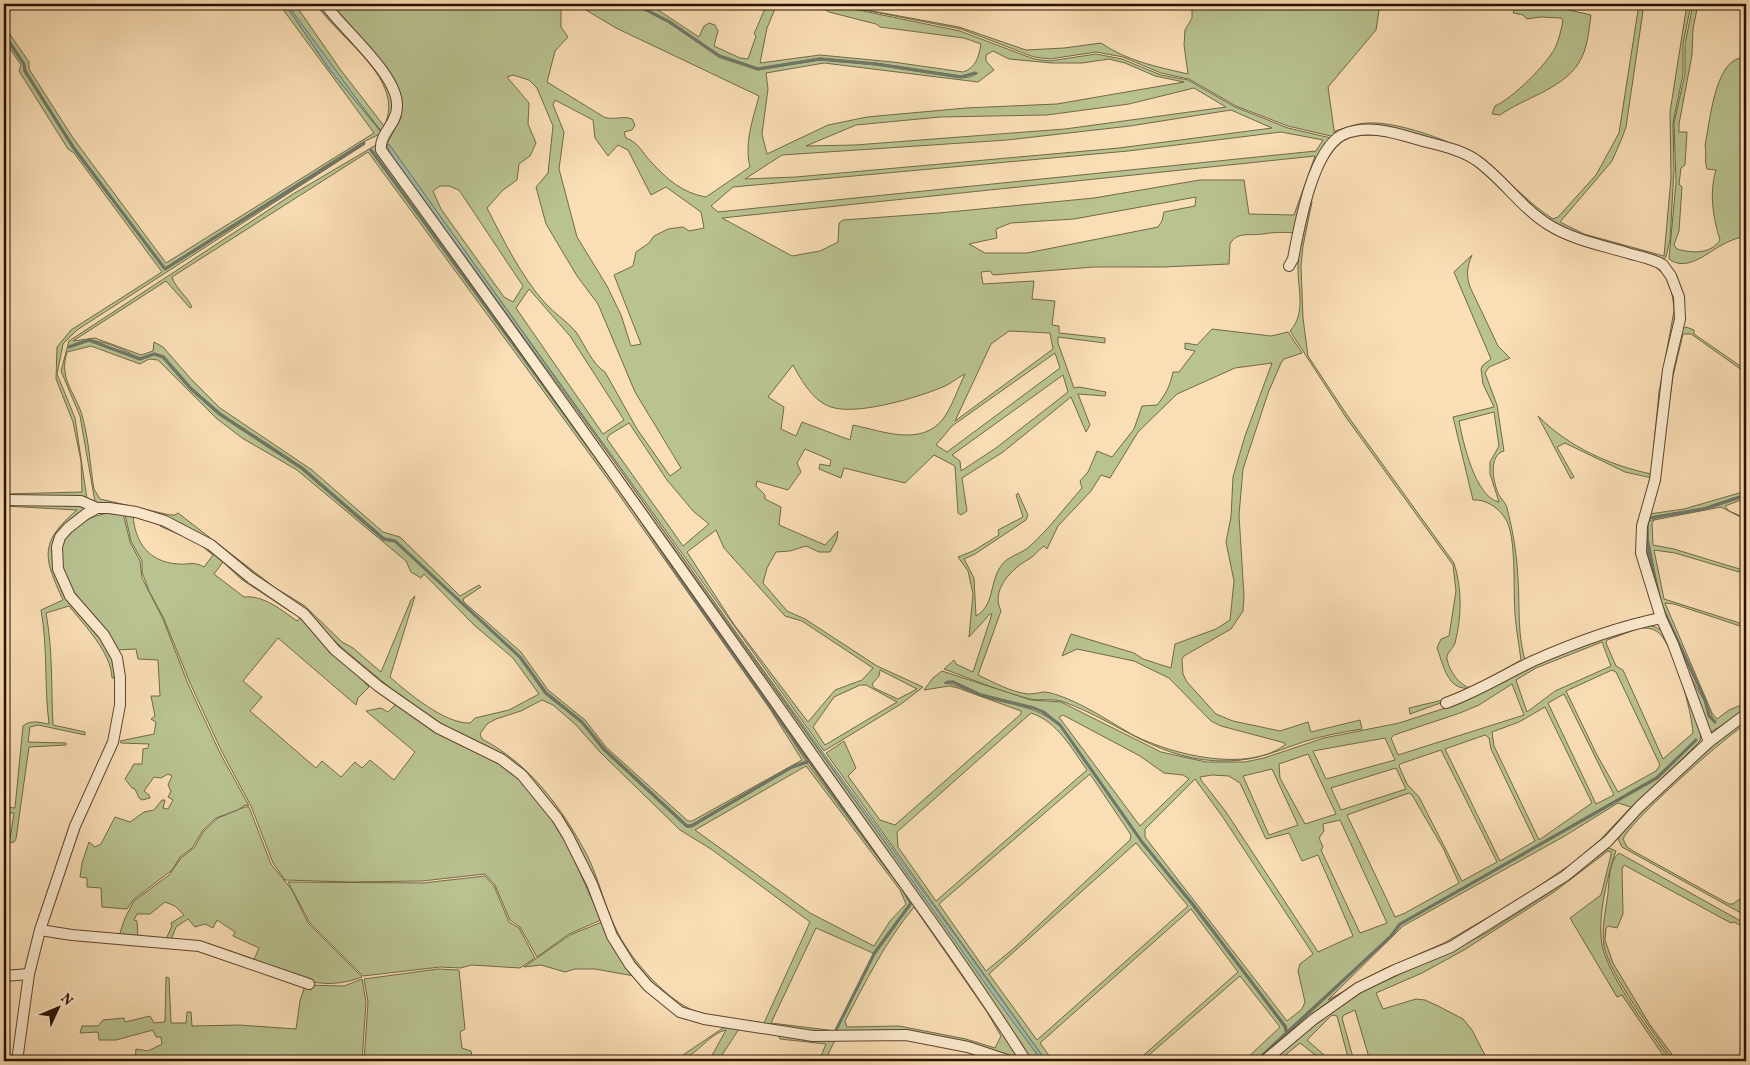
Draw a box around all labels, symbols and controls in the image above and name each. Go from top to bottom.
north arrow [32,982,82,1032]
text: N [56,990,77,1010]

